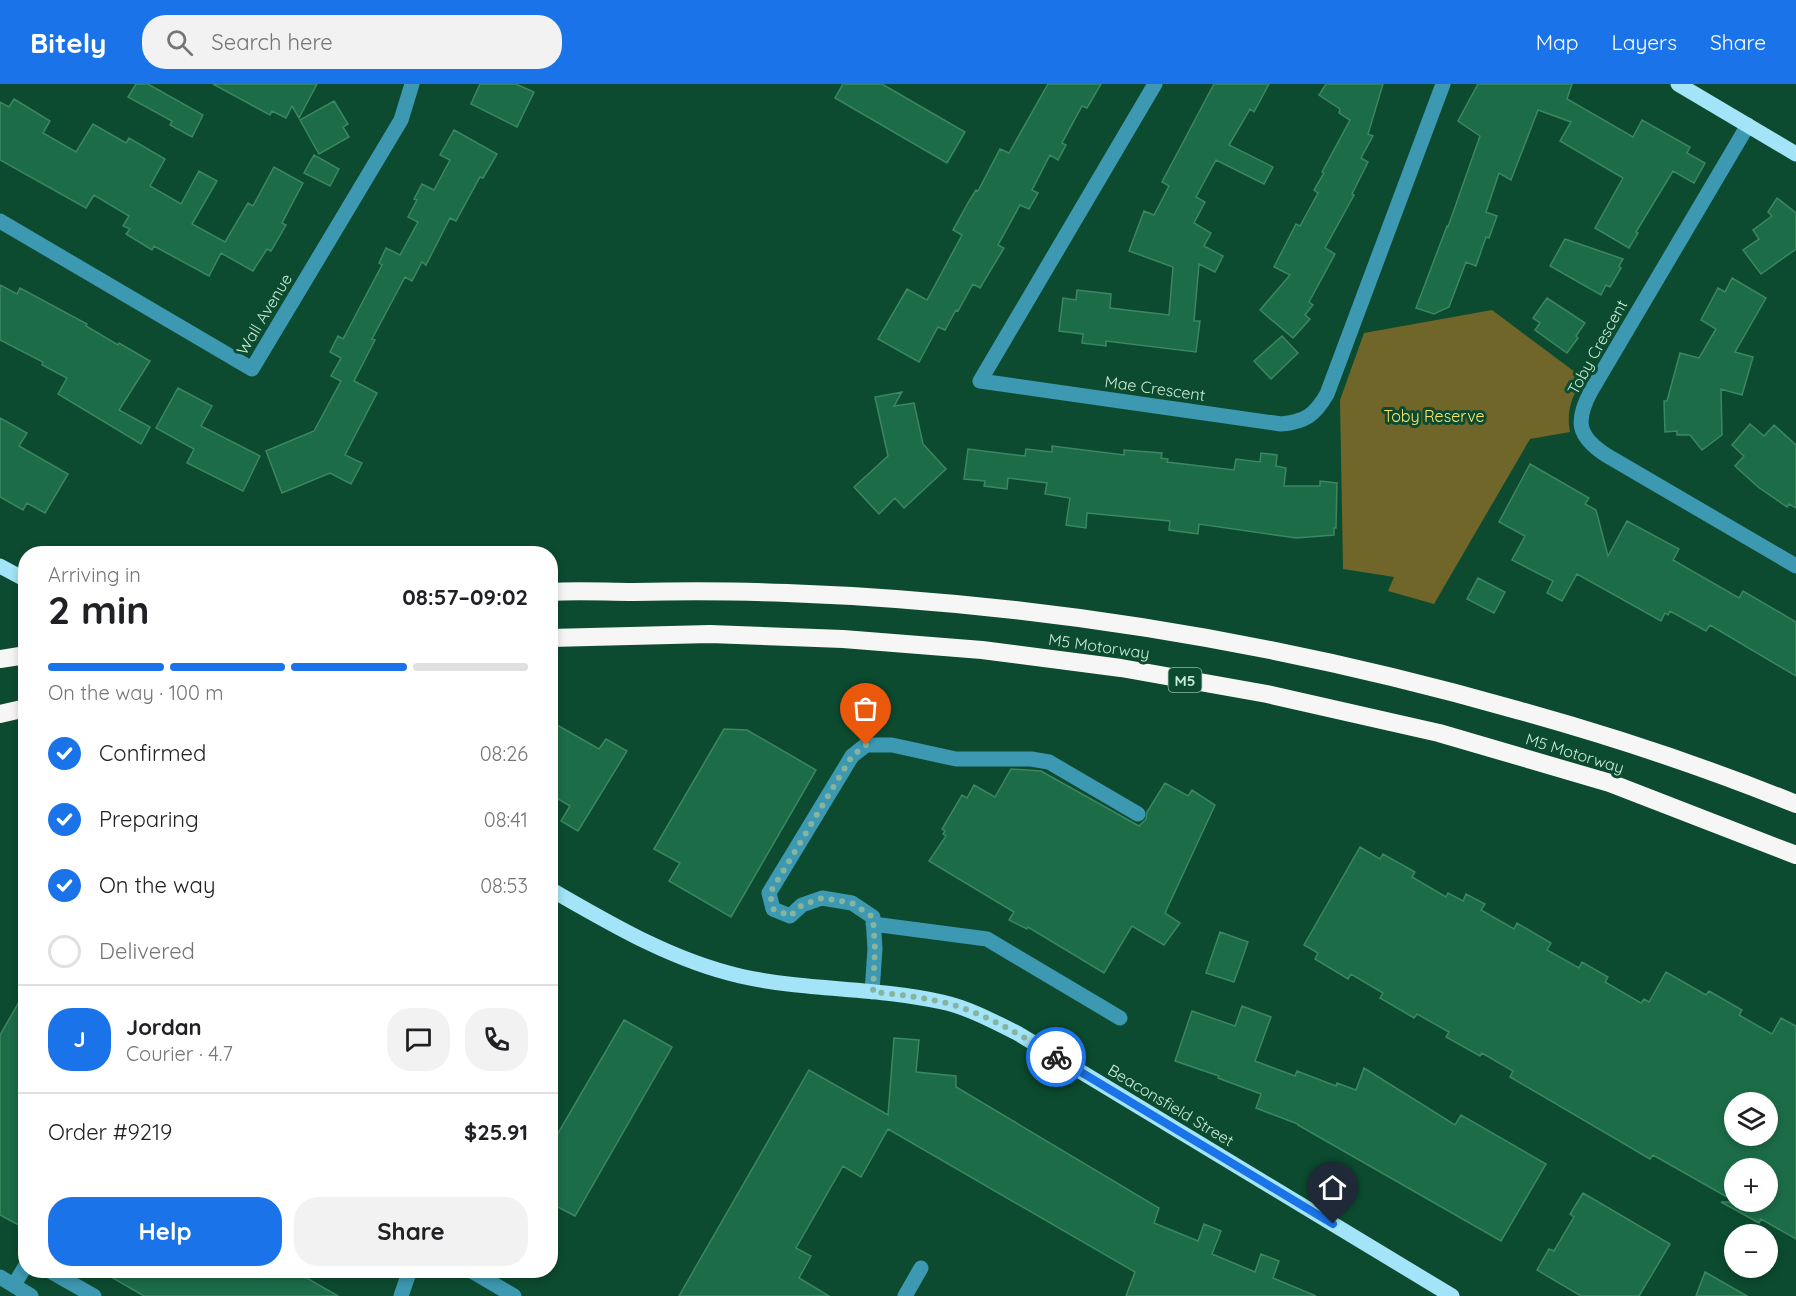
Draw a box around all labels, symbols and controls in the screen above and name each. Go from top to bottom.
search box [142,15,562,69]
text: Bitely [30,25,106,60]
icon: search [163,26,196,59]
text: Search here [211,28,333,56]
text: Map [1536,29,1579,55]
text: Layers [1612,29,1677,55]
text: Share [1710,29,1766,55]
street label: Wall Avenue [232,270,296,358]
street label: Toby Crescent [1563,296,1631,398]
street label: Mae Crescent [1104,371,1206,405]
park label: Toby Reserve [1383,406,1485,426]
text: Arriving in [48,562,141,587]
text: 08:57–09:02 [402,583,528,611]
text: 2 min [48,585,150,634]
street label: M5 Motorway [1047,629,1151,663]
road number: M5 [1168,668,1202,692]
text: On the way · 100 m [48,680,224,705]
pin [840,683,891,745]
icon: bag [849,692,882,725]
street label: M5 Motorway [1523,729,1627,777]
icon: check [48,737,81,770]
text: Confirmed [99,739,206,767]
text: 08:26 [480,741,528,766]
icon: check [48,803,81,836]
text: Preparing [99,805,199,833]
text: 08:41 [484,807,528,832]
icon: check [48,869,81,902]
text: On the way [99,871,215,899]
text: 08:53 [480,873,528,898]
text: Delivered [99,937,195,965]
button: chat [387,1008,450,1071]
button: phone [465,1008,528,1071]
text: Jordan [126,1013,202,1041]
text: J [73,1025,86,1053]
courier [1026,1027,1086,1087]
text: Courier · 4.7 [126,1041,233,1066]
icon: bike [1040,1041,1073,1074]
street label: Beaconsfield Street [1104,1059,1238,1151]
map controls [1724,1092,1778,1278]
button: layers [1724,1092,1778,1146]
text: Order #9219 [48,1118,172,1146]
text: $25.91 [464,1118,528,1146]
button: + [1724,1158,1778,1212]
pin [1307,1162,1358,1224]
icon: home [1316,1171,1349,1204]
button: Help [48,1197,282,1266]
button: Share [294,1197,528,1266]
button: − [1724,1224,1778,1278]

